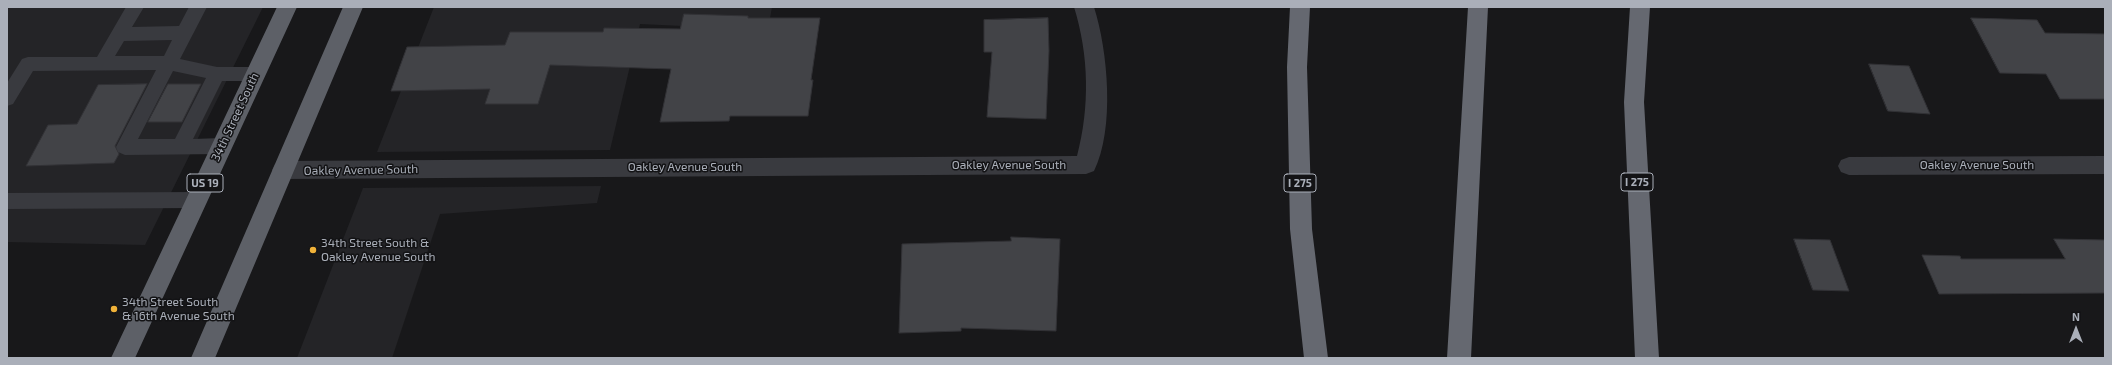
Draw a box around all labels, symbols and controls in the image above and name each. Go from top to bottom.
street label: 34th Street South [208,70,262,164]
street label: Oakley Avenue South [952,158,1066,172]
street label: Oakley Avenue South [1920,158,2034,172]
street label: Oakley Avenue South [628,160,742,174]
street label: Oakley Avenue South [304,162,418,178]
road number: I 275 [1621,173,1653,191]
road number: US 19 [187,174,223,192]
road number: I 275 [1284,174,1316,192]
place label: 34th Street South & Oakley Avenue South [321,236,436,264]
marker: 34th Street South & Oakley Avenue South [308,245,318,255]
place label: 34th Street South & 16th Avenue South [122,295,235,323]
marker: 34th Street South & 16th Avenue South [109,304,119,314]
north arrow [2056,309,2096,349]
text: N [2072,310,2080,323]

